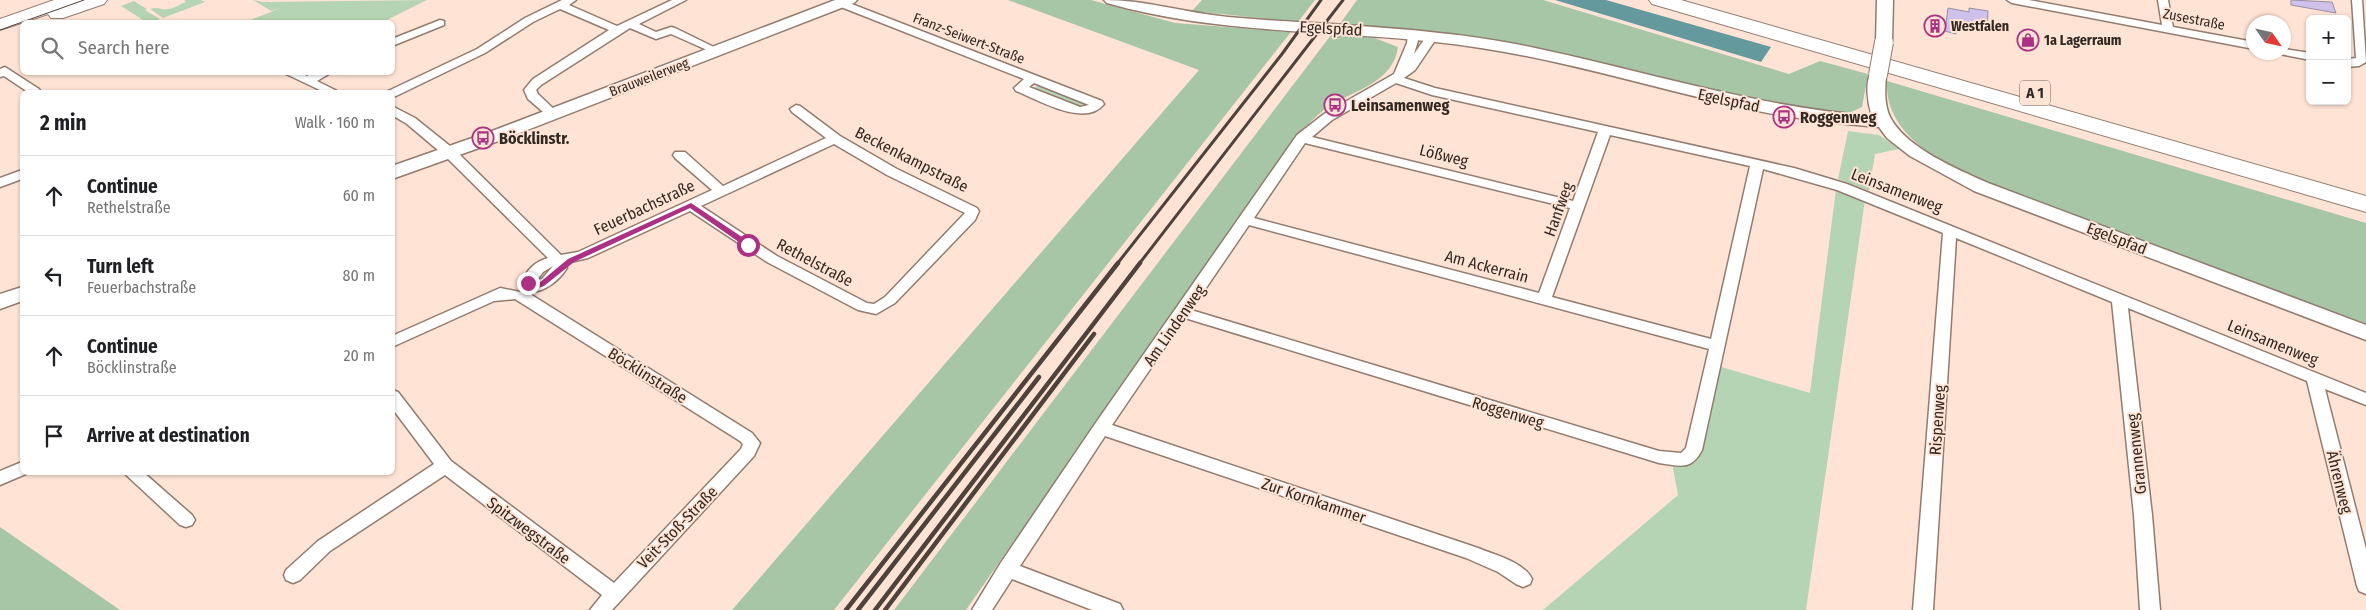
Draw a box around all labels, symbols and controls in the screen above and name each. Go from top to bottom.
street label: Zusestraße [2161,5,2226,34]
street label: Franz-Seiwert-Straße [911,9,1027,68]
building icon: Westfalen [1923,14,1947,38]
north arrow [2246,15,2291,60]
map controls [2306,15,2351,105]
button: + [2306,15,2351,60]
street label: Egelspfad [1299,17,1363,40]
place label: Westfalen [1951,18,2009,35]
search box [20,20,395,75]
shop icon: 1a Lagerraum [2016,28,2040,52]
place label: 1a Lagerraum [2044,32,2122,49]
icon: search [38,34,66,62]
text: Search here [78,36,170,59]
street label: Brauweilerweg [607,54,692,100]
button: − [2306,60,2351,105]
road number: A 1 [2020,80,2050,106]
street label: Egelspfad [1696,85,1762,116]
bus stop icon: Leinsamenweg [1323,93,1347,117]
place label: Leinsamenweg [1351,96,1449,115]
bus stop icon: Roggenweg [1772,105,1796,129]
place label: Roggenweg [1800,108,1876,127]
text: 2 min [40,110,87,136]
text: Walk · 160 m [295,113,375,132]
street label: Beckenkampstraße [852,123,972,196]
bus stop icon: Böcklinstr. [471,126,495,150]
place label: Böcklinstr. [499,129,570,148]
street label: Lößweg [1418,140,1471,171]
street label: Leinsamenweg [1849,164,1946,217]
text: Continue [87,175,158,198]
street label: Feuerbachstraße [591,176,698,239]
street label: Hanfweg [1540,179,1577,239]
icon: ahead [40,182,68,210]
text: 60 m [343,186,375,205]
text: Rethelstraße [87,198,171,217]
street label: Egelspfad [2084,218,2150,259]
route start [737,234,760,257]
street label: Rethelstraße [773,234,856,291]
street label: Am Ackerrain [1443,246,1531,287]
text: Turn left [87,255,154,278]
icon: left [40,262,68,290]
text: 80 m [343,266,375,285]
route end [517,272,540,295]
text: Feuerbachstraße [87,278,196,297]
street label: Am Lindenweg [1139,281,1210,370]
street label: Leinsamenweg [2225,316,2321,369]
text: Continue [87,335,158,358]
icon: ahead [40,342,68,370]
street label: Böcklinstraße [605,344,691,407]
text: 20 m [344,346,375,365]
text: Böcklinstraße [87,358,177,377]
street label: Rispenweg [1926,384,1949,456]
street label: Roggenweg [1470,393,1546,433]
street label: Grannenweg [2123,412,2150,495]
icon: arrive [40,422,68,450]
text: Arrive at destination [87,424,250,447]
street label: Ährenweg [2323,449,2357,516]
street label: Zur Kornkammer [1259,474,1369,527]
street label: Veit-Stoß-Straße [633,482,721,572]
street label: Spitzwegstraße [483,493,574,568]

